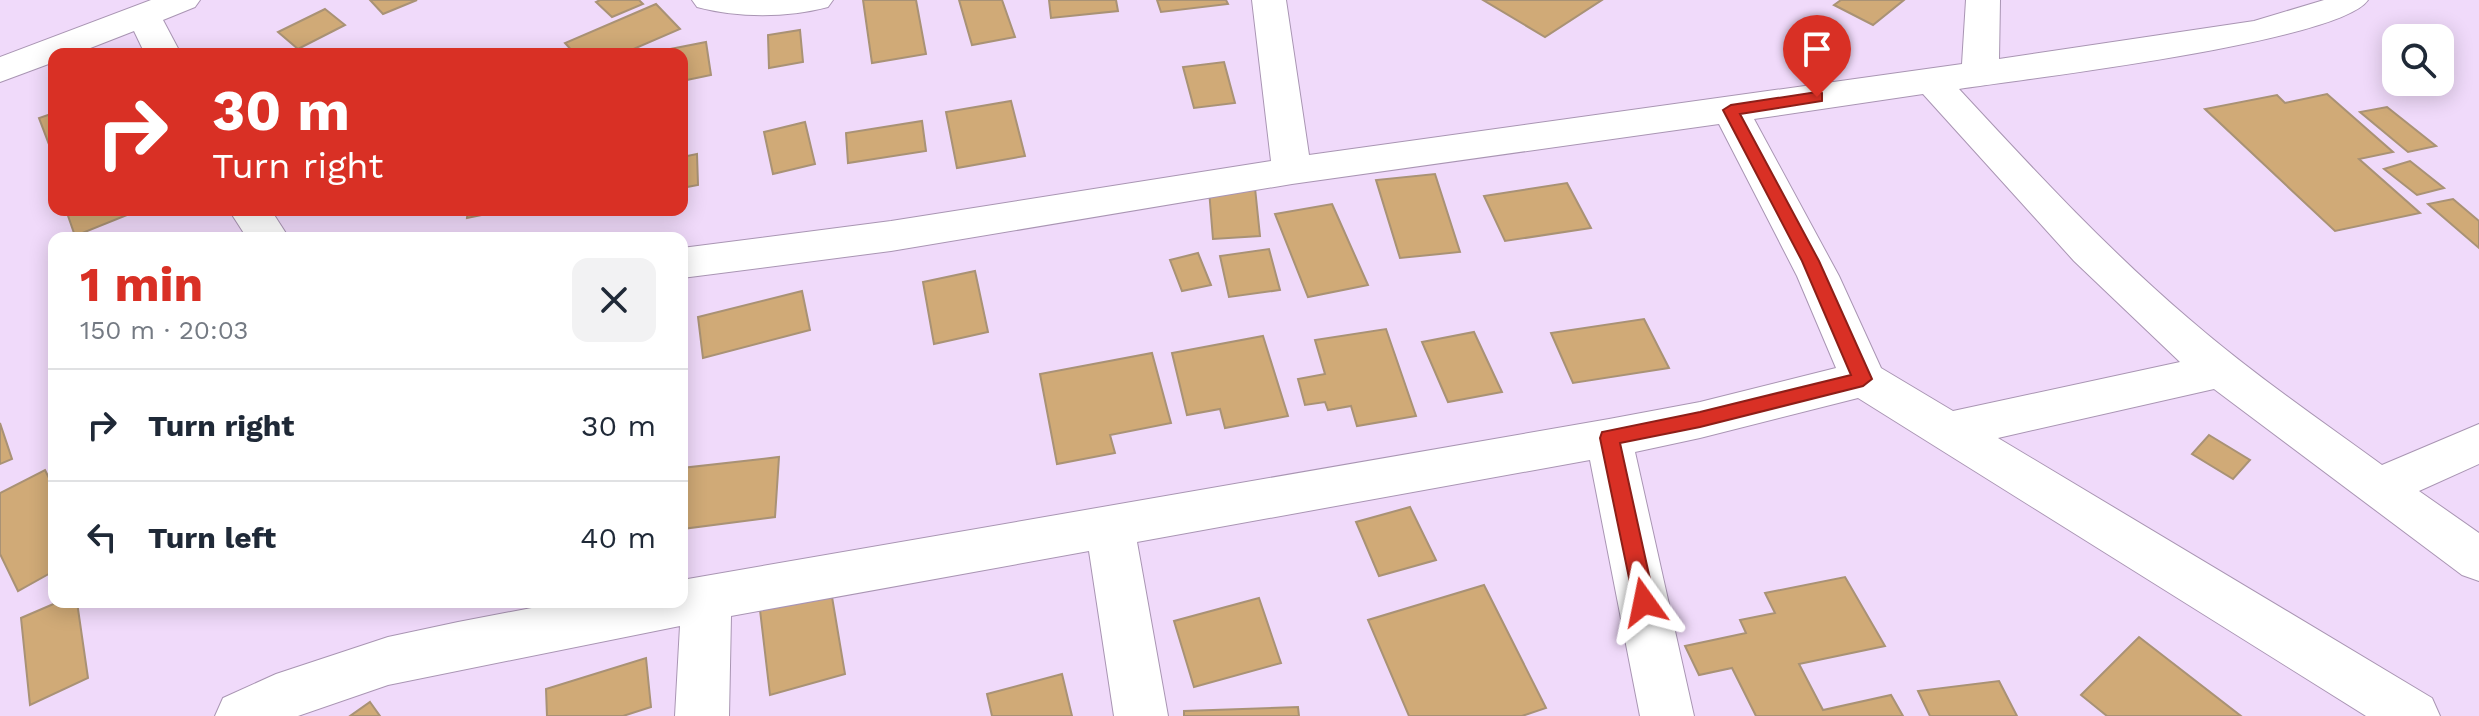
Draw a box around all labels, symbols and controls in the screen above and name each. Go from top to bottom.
pin [1783,15,1851,97]
map controls [2382,24,2454,96]
button: search [2382,24,2454,96]
icon: arrive [1795,27,1839,71]
text: 30 m [212,78,350,144]
icon: right [80,80,184,184]
text: Turn right [212,145,383,187]
text: 1 min [80,256,203,313]
button: close [572,258,656,342]
text: 150 m · 20:03 [80,315,249,345]
icon: right [80,403,124,447]
text: Turn right [148,408,294,443]
text: 30 m [581,408,656,443]
icon: left [80,515,124,559]
text: Turn left [148,520,276,555]
text: 40 m [580,520,656,555]
position arrow [1602,560,1686,644]

